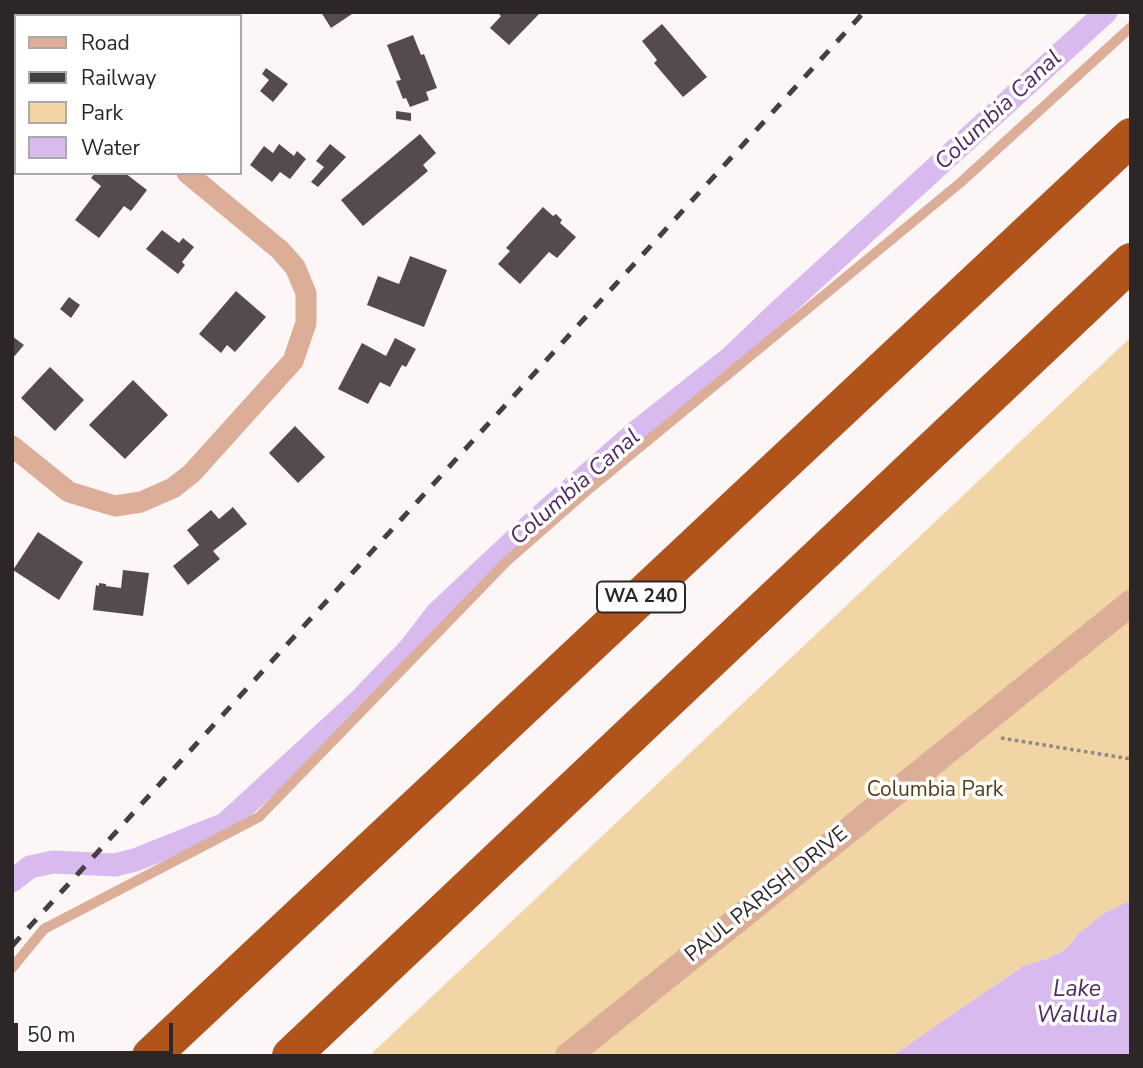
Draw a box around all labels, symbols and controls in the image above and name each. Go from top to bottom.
legend [14,14,242,175]
text: Road [81,29,130,57]
water label: Columbia Canal [930,45,1068,177]
text: Railway [81,64,156,92]
text: Park [81,99,123,127]
text: Water [81,134,140,162]
water label: Columbia Canal [505,424,647,552]
road number: WA 240 [597,582,685,612]
park label: Columbia Park [867,778,1003,804]
street label: PAUL PARISH DRIVE [681,822,853,968]
water label: Lake Wallula [1036,976,1118,1030]
scale bar [18,1009,177,1052]
text: 50 m [27,1021,76,1049]

